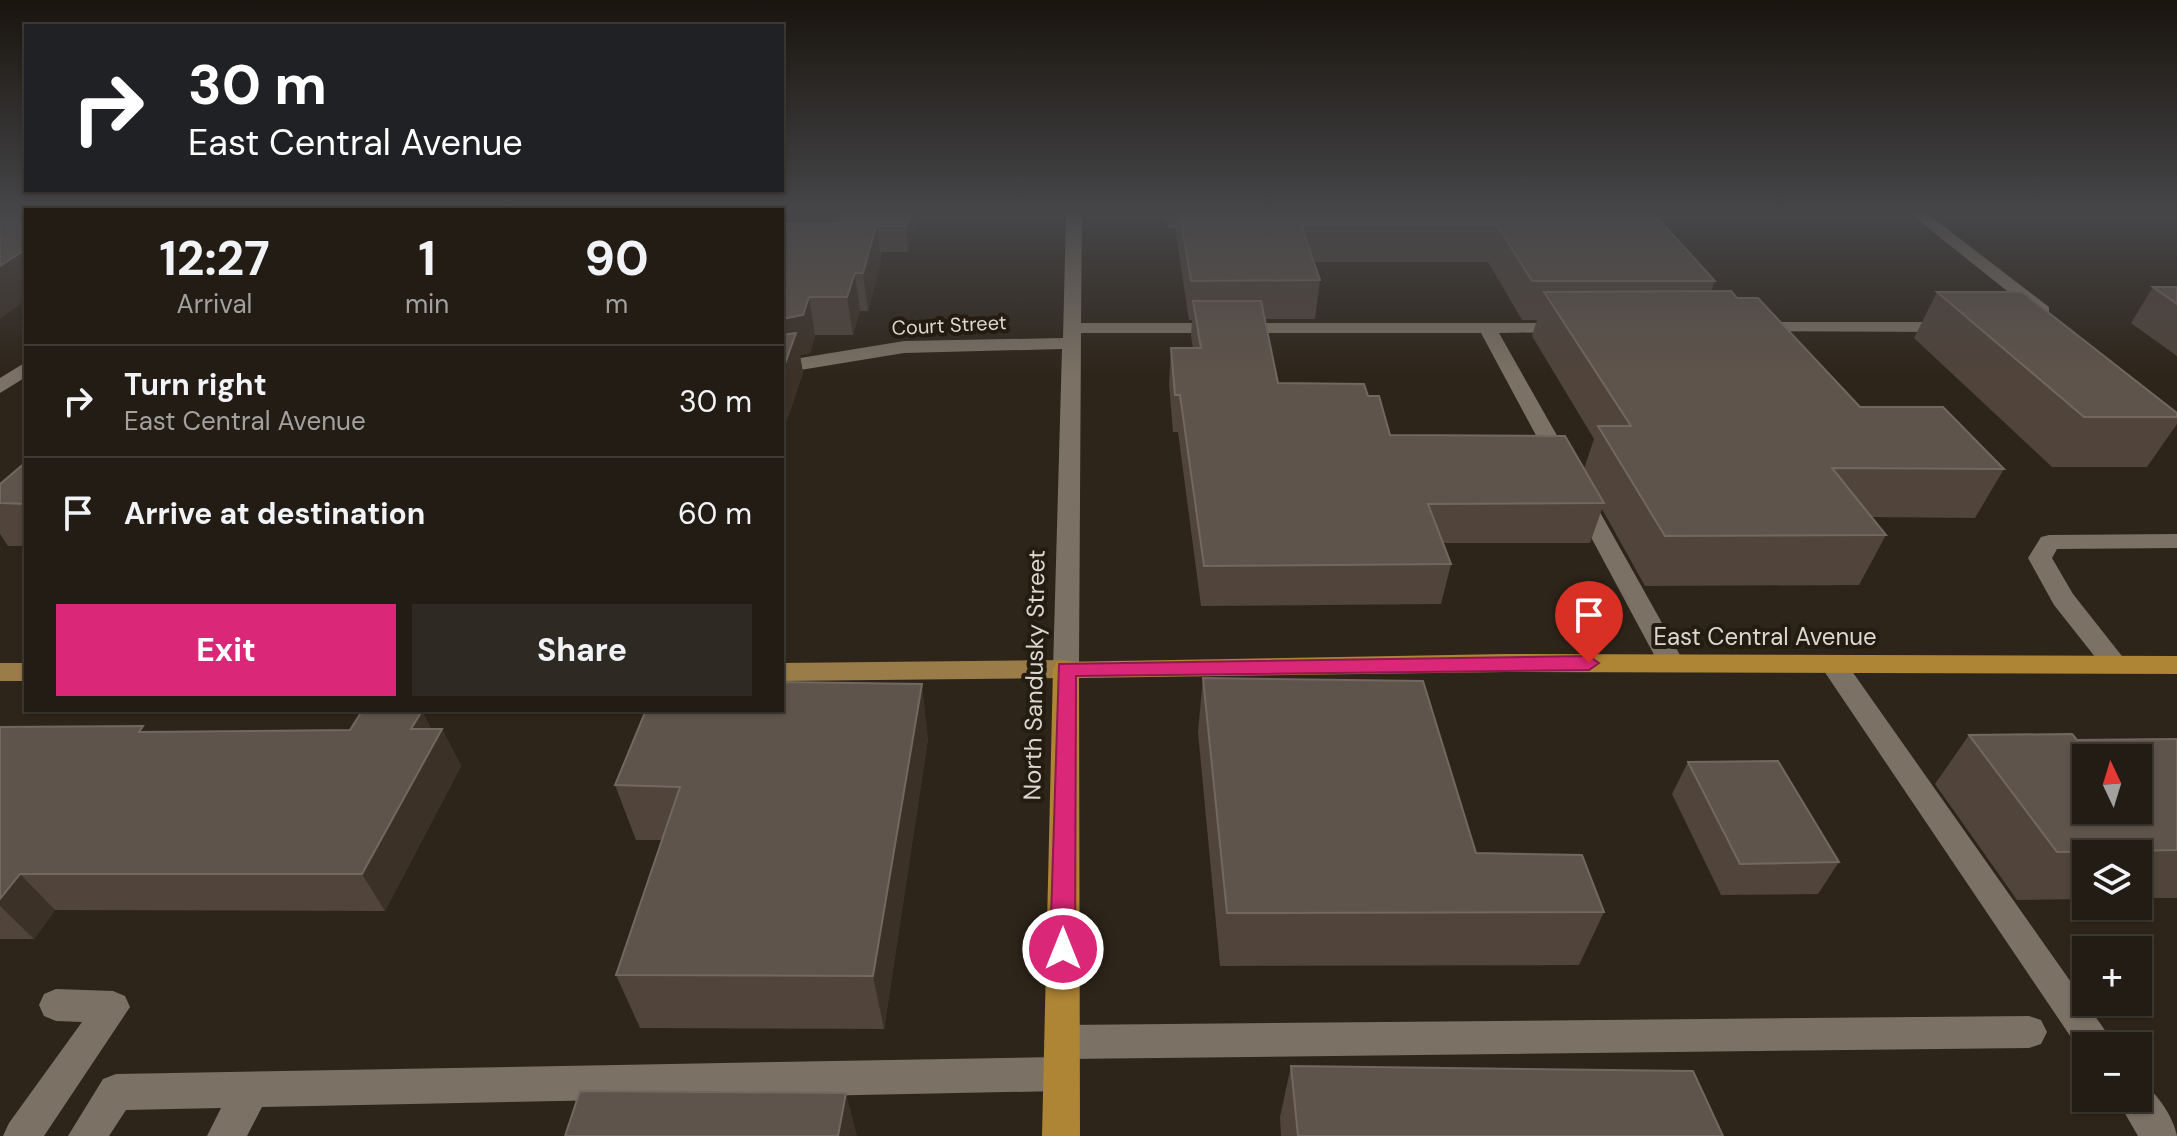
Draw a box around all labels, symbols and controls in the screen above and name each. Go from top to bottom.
text: 30 m [188,48,327,121]
icon: right [56,56,160,160]
text: East Central Avenue [188,119,523,166]
text: 12:27 [159,227,270,290]
text: 1 [418,227,436,290]
text: 90 [585,227,649,290]
text: Arrival [177,287,252,321]
text: min [405,287,449,321]
text: m [605,287,628,321]
street label: Court Street [891,309,1007,341]
text: Turn right [124,365,267,404]
icon: right [56,379,100,423]
text: 30 m [679,382,752,421]
text: East Central Avenue [124,404,366,438]
icon: arrive [56,491,100,535]
text: Arrive at destination [124,494,425,533]
text: 60 m [678,494,752,533]
street label: North Sandusky Street [1016,549,1052,801]
pin [1555,581,1623,663]
icon: arrive [1567,593,1611,637]
button: Exit [56,604,396,696]
button: Share [412,604,752,696]
street label: East Central Avenue [1653,621,1877,652]
north arrow [2072,744,2152,824]
map controls [2072,744,2152,1112]
button: layers [2072,840,2152,920]
position arrow [1021,907,1105,991]
button: + [2072,936,2152,1016]
button: − [2072,1032,2152,1112]

